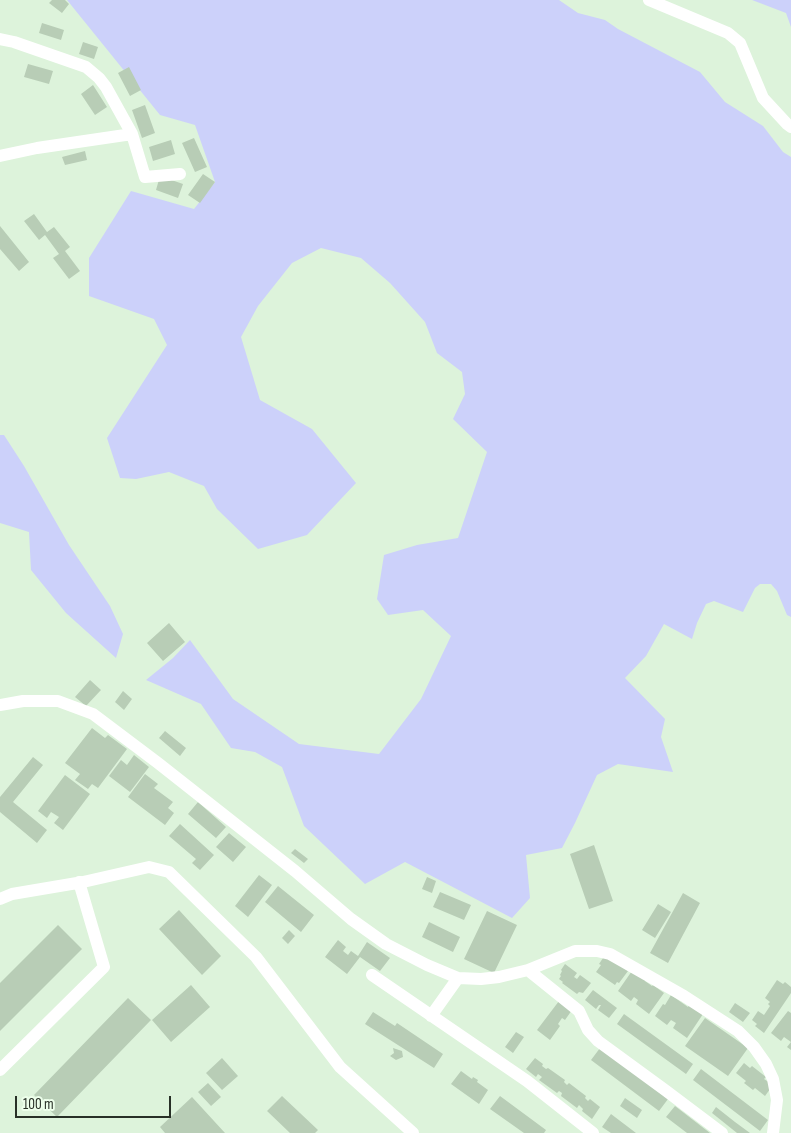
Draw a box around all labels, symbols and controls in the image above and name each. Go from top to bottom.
scale bar [18,1086,174,1118]
text: 100 m [23,1095,54,1114]

